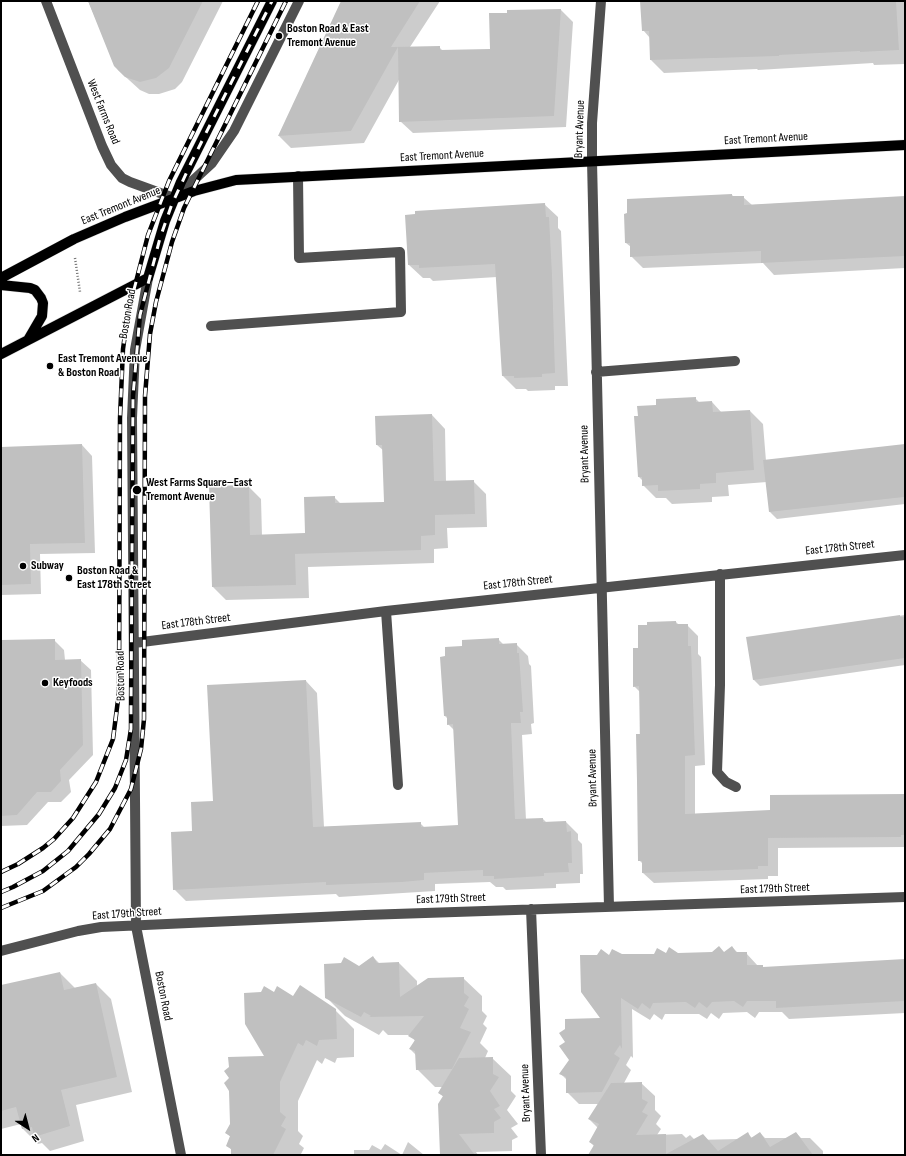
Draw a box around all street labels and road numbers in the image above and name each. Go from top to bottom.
street label: West Farms Road [83,77,123,147]
street label: Bryant Avenue [572,100,588,158]
street label: East Tremont Avenue [724,130,808,148]
street label: East Tremont Avenue [400,147,484,165]
street label: East Tremont Avenue [79,184,163,228]
street label: Boston Road [117,288,139,340]
street label: Bryant Avenue [577,425,593,483]
street label: East 178th Street [805,537,875,559]
street label: East 178th Street [483,572,553,594]
street label: East 178th Street [161,611,231,633]
street label: Boston Road [113,651,129,701]
street label: Bryant Avenue [585,749,601,807]
street label: East 179th Street [740,881,810,897]
street label: East 179th Street [416,891,486,907]
street label: East 179th Street [92,904,162,924]
street label: Boston Road [151,970,175,1022]
street label: Bryant Avenue [518,1064,534,1122]

